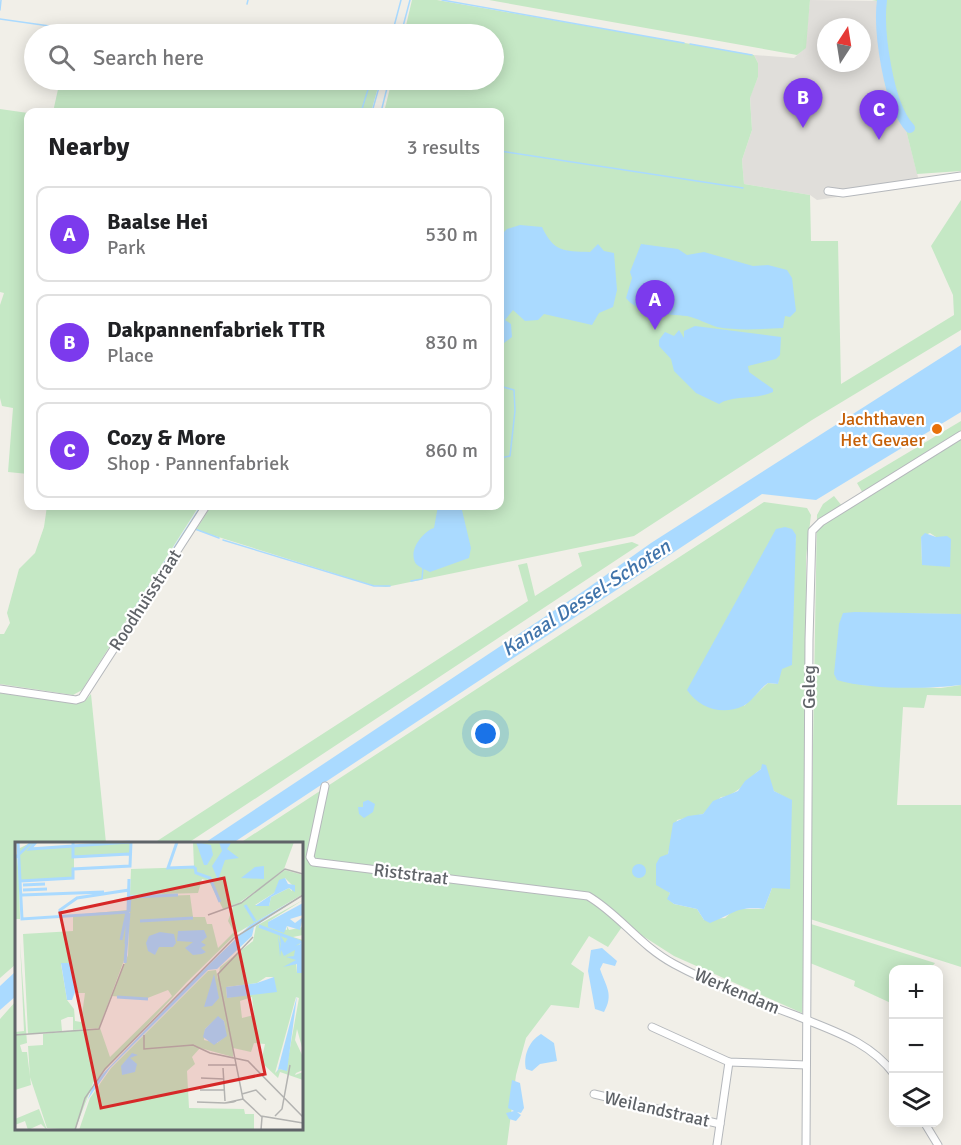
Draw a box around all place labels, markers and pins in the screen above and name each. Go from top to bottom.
pin: B [784,78,822,128]
pin: C [860,90,898,140]
pin: A [636,280,674,330]
place label: Jachthaven Het Gevaer [838,408,925,451]
marker: Jachthaven Het Gevaer [930,422,944,436]

